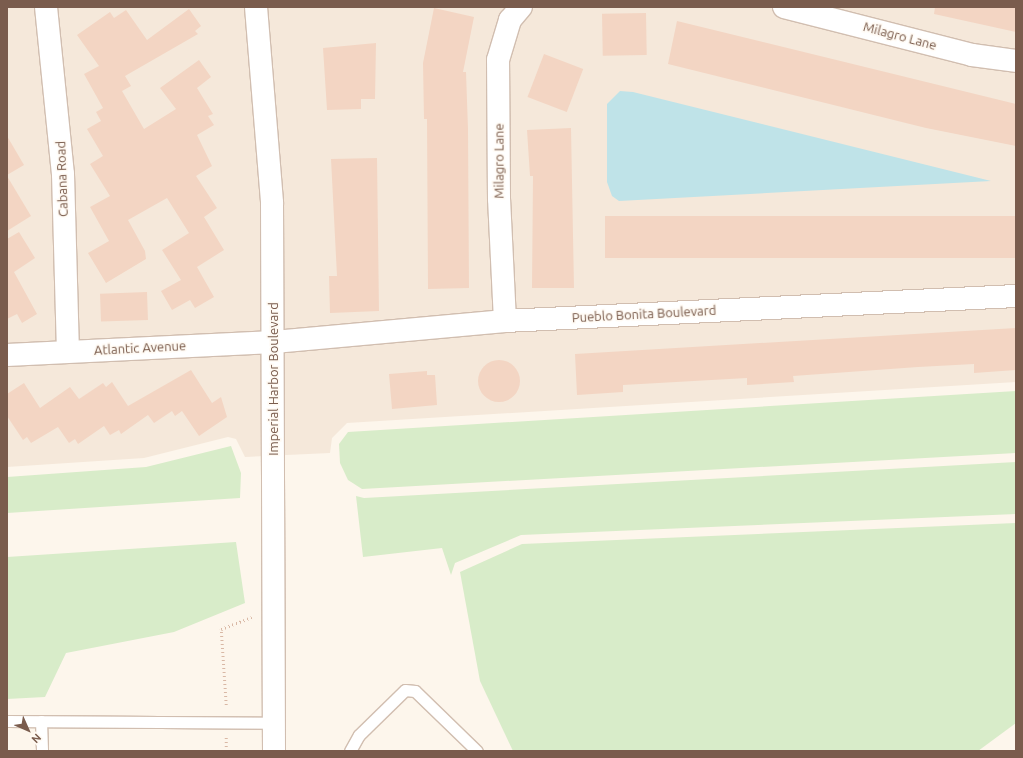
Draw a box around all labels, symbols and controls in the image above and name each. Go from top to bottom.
street label: Milagro Lane [862,19,938,53]
street label: Milagro Lane [491,123,507,199]
street label: Cabana Road [53,141,71,217]
street label: Imperial Harbor Boulevard [265,302,281,456]
street label: Pueblo Bonita Boulevard [571,302,717,326]
street label: Atlantic Avenue [94,338,186,358]
north arrow [8,710,48,750]
text: N [29,731,44,746]

